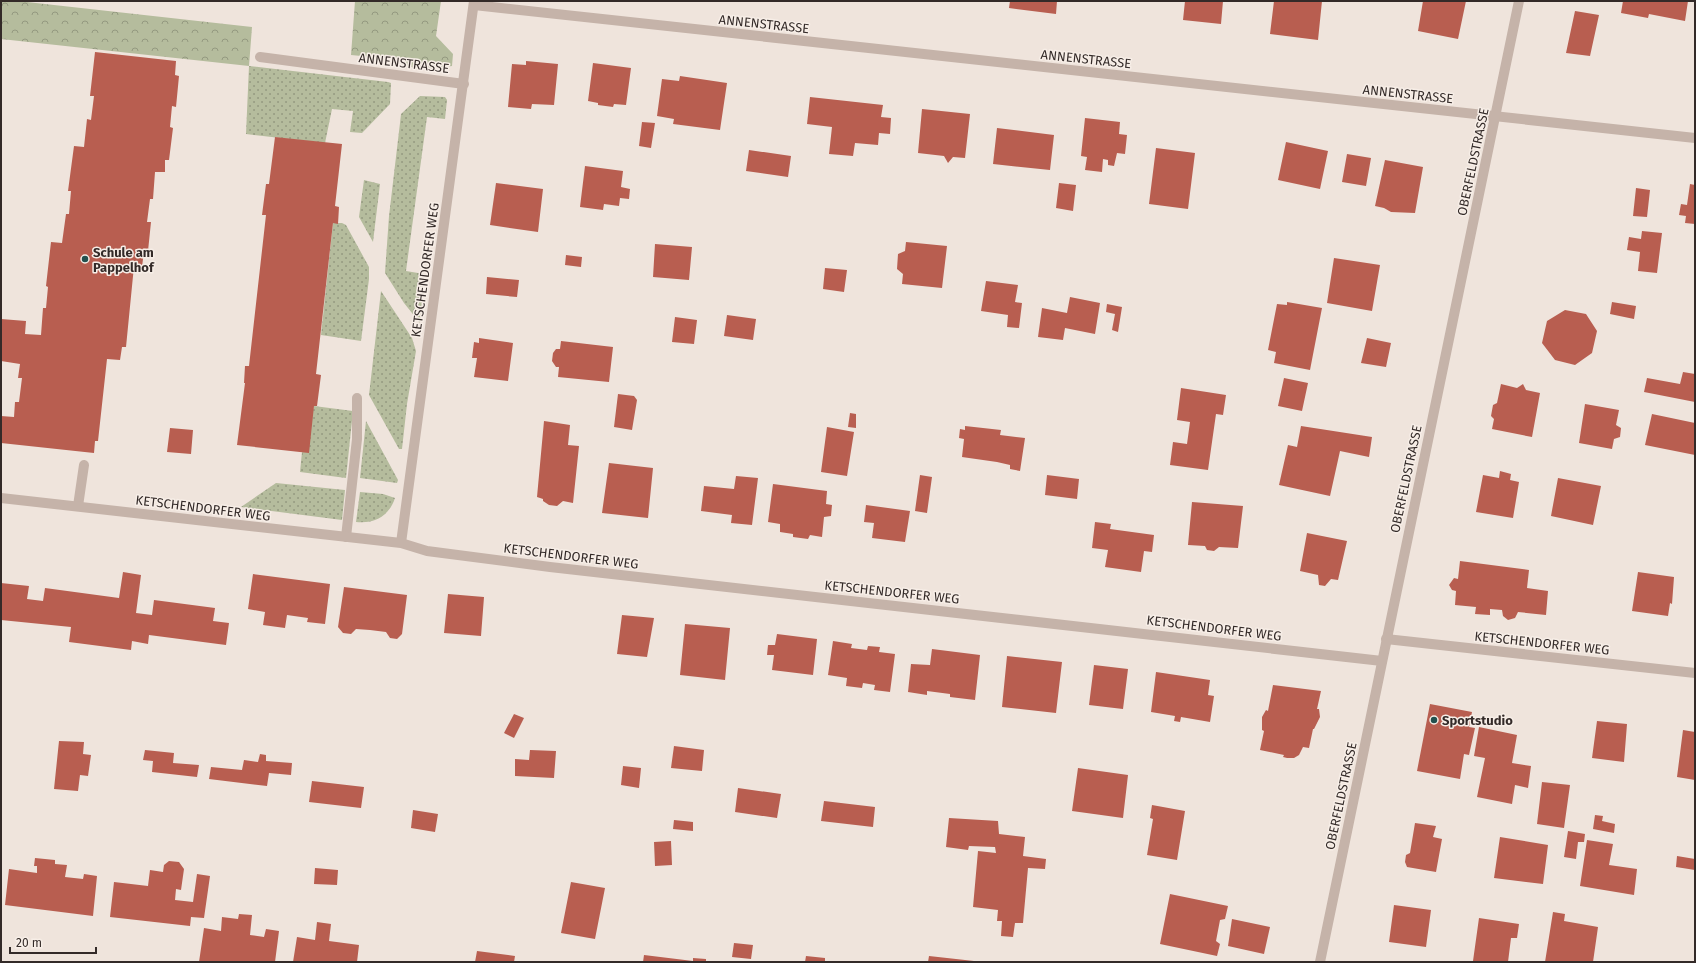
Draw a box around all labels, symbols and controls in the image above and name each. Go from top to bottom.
street label: ANNENSTRASSE [718,12,810,36]
street label: ANNENSTRASSE [1040,47,1132,71]
street label: ANNENSTRASSE [358,50,450,76]
street label: ANNENSTRASSE [1362,82,1454,106]
street label: OBERFELDSTRASSE [1454,107,1492,217]
street label: KETSCHENDORFER WEG [408,202,442,338]
place label: Schule am Pappelhof [93,245,155,275]
marker: Schule am Pappelhof [80,254,90,264]
street label: OBERFELDSTRASSE [1387,424,1425,534]
street label: KETSCHENDORFER WEG [135,492,271,524]
street label: KETSCHENDORFER WEG [503,540,639,572]
street label: KETSCHENDORFER WEG [824,577,960,607]
street label: KETSCHENDORFER WEG [1146,612,1282,644]
street label: KETSCHENDORFER WEG [1474,628,1610,658]
place label: Sportstudio [1442,713,1513,728]
marker: Sportstudio [1429,715,1439,725]
street label: OBERFELDSTRASSE [1322,741,1360,851]
scale bar [10,929,96,955]
text: 20 m [16,936,42,950]

